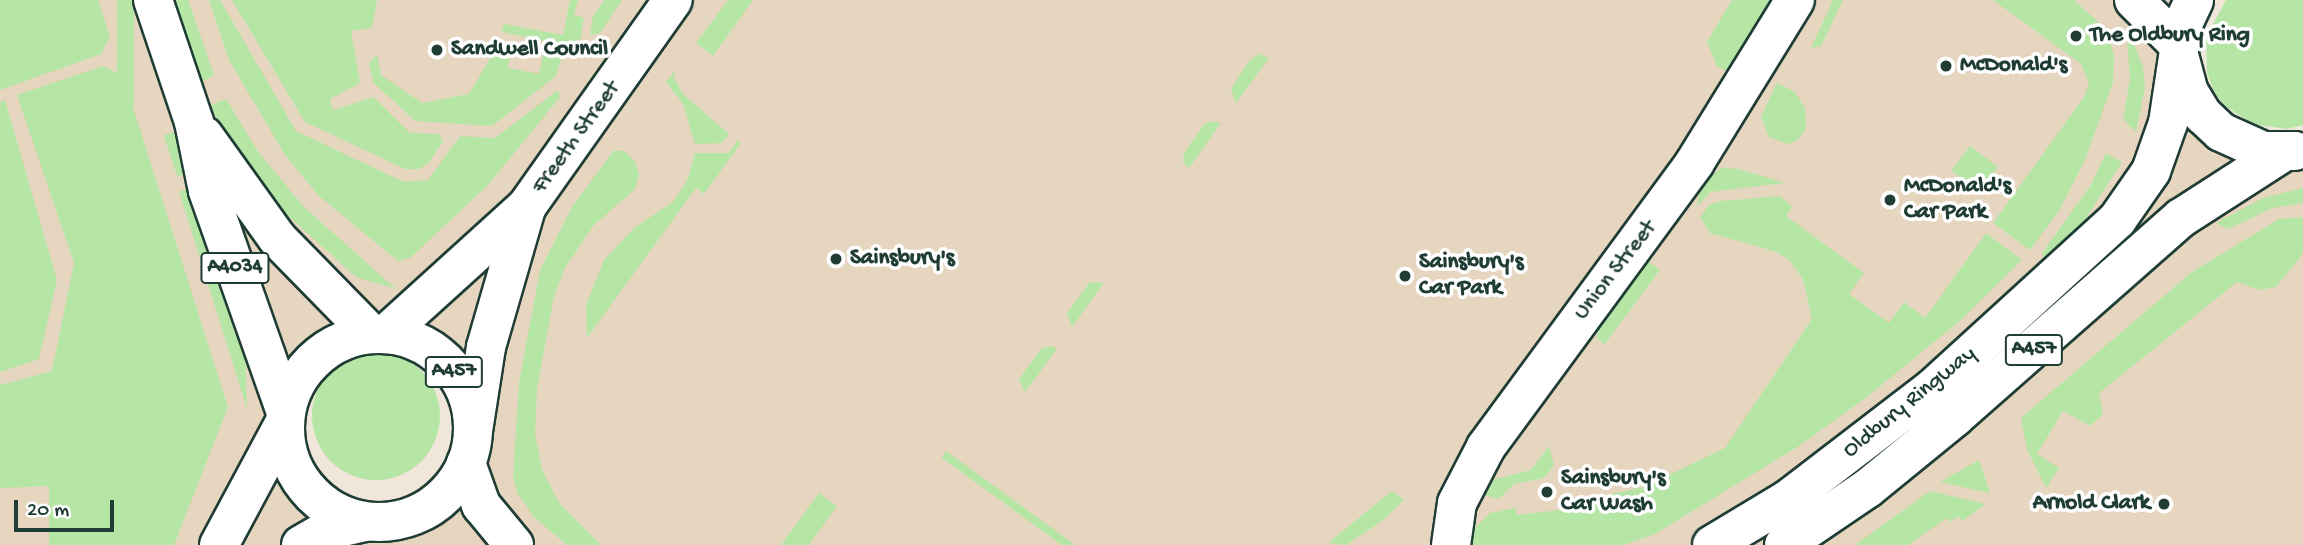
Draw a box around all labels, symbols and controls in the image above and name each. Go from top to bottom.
place label: The Oldbury Ring [2090,22,2250,50]
marker: The Oldbury Ring [2068,28,2084,44]
place label: Sandwell Council [451,36,608,64]
marker: Sandwell Council [429,42,445,58]
place label: McDonald's [1960,52,2067,80]
marker: McDonald's [1938,58,1954,74]
street label: Freeth Street [527,76,627,200]
place label: McDonald's Car Park [1904,173,2011,227]
marker: McDonald's Car Park [1882,192,1898,208]
street label: Union Street [1569,216,1663,326]
place label: Sainsbury's [850,245,955,273]
place label: Sainsbury's Car Park [1419,249,1524,303]
road number: A4034 [200,250,270,286]
marker: Sainsbury's [828,251,844,267]
marker: Sainsbury's Car Park [1397,268,1413,284]
road number: A457 [2004,332,2064,368]
street label: Oldbury Ringway [1838,341,1982,465]
road number: A457 [424,354,484,390]
place label: Sainsbury's Car Wash [1561,465,1666,519]
marker: Sainsbury's Car Wash [1539,484,1555,500]
scale bar [18,486,117,530]
place label: Arnold Clark [2033,490,2150,518]
marker: Arnold Clark [2156,496,2172,512]
text: 20 m [27,499,69,524]

